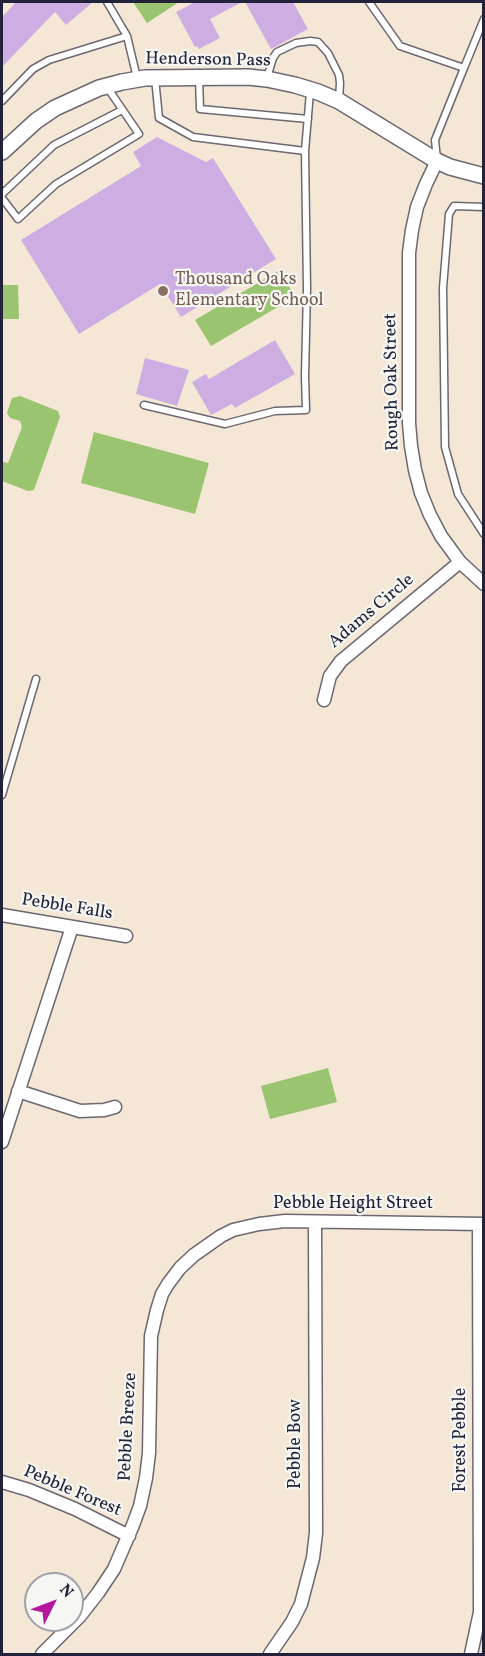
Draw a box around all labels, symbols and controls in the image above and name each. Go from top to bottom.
street label: Henderson Pass [145,49,271,73]
place label: Thousand Oaks Elementary School [175,270,324,312]
marker: Thousand Oaks Elementary School [156,284,170,298]
street label: Rough Oak Street [381,313,405,451]
street label: Adams Circle [325,570,419,654]
street label: Pebble Falls [20,890,114,926]
street label: Pebble Height Street [273,1194,433,1216]
street label: Pebble Breeze [115,1372,143,1482]
street label: Forest Pebble [451,1388,473,1492]
street label: Pebble Bow [286,1399,308,1489]
street label: Pebble Forest [20,1462,124,1522]
north arrow [24,1572,84,1632]
text: N [54,1580,78,1603]

